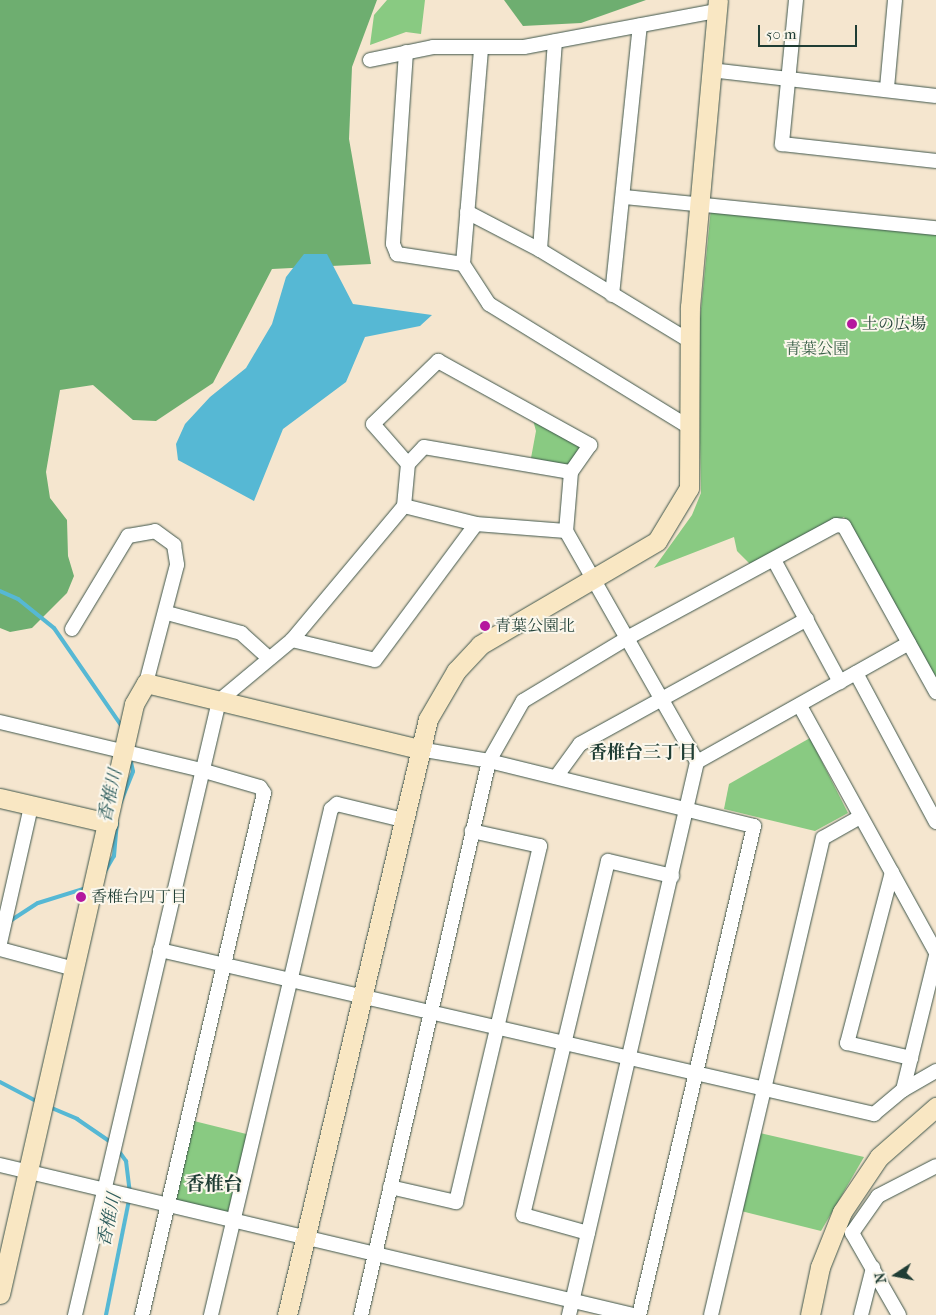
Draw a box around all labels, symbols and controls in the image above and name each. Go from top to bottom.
scale bar [761,15,860,47]
text: 50 m [766,25,796,43]
place label: 土の広場 [862,314,926,334]
marker: 土の広場 [846,318,858,330]
park label: 青葉公園 [785,339,849,359]
place label: 青葉公園北 [495,616,575,636]
marker: 青葉公園北 [479,620,491,632]
district label: 香椎台三丁目 [589,742,697,764]
water label: 香椎川 [95,767,127,825]
place label: 香椎台四丁目 [91,887,187,907]
marker: 香椎台四丁目 [75,891,87,903]
district label: 香椎台 [186,1174,242,1196]
water label: 香椎川 [94,1191,126,1249]
north arrow [871,1250,921,1300]
text: N [871,1271,890,1285]

